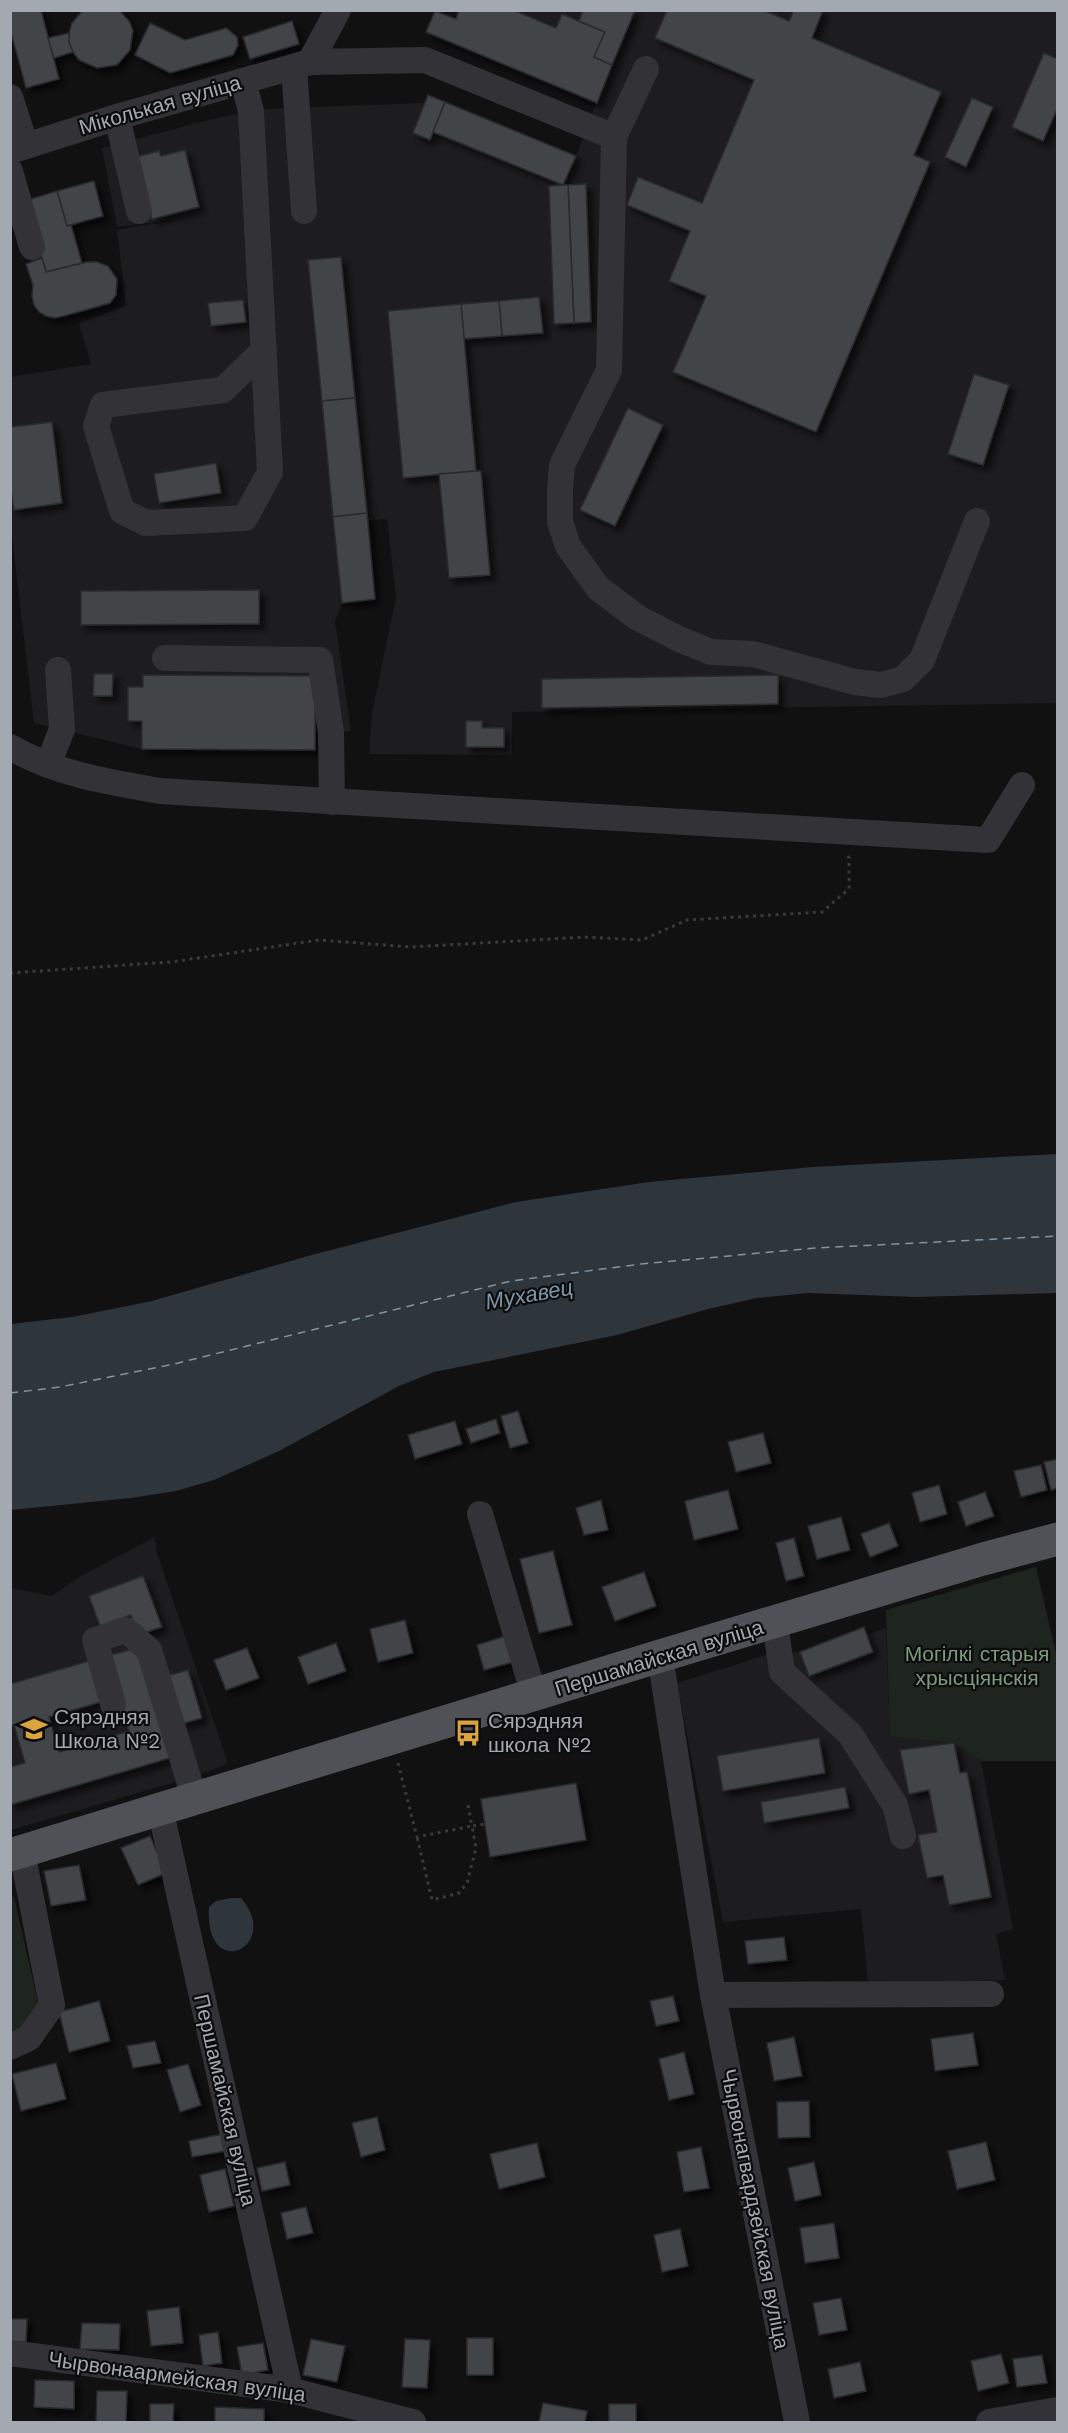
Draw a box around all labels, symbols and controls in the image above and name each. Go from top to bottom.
street label: Міколькая вуліца [76,69,244,140]
water label: Мухавец [483,1275,575,1314]
street label: Першамайская вуліца [552,1614,766,1701]
park label: Могілкі старыя хрысціянскія [905,1641,1049,1690]
place label: Сярэдняя Школа №2 [54,1704,160,1753]
place label: Сярэдняя школа №2 [488,1708,592,1757]
school or university icon: Сярэдняя Школа №2 [19,1714,49,1744]
bus stop icon: Сярэдняя школа №2 [453,1718,483,1748]
street label: Першамайская вуліца [189,1992,262,2209]
street label: Чырвонагвардзейская вуліца [716,2067,795,2351]
street label: Чырвонаармейская вуліца [47,2346,308,2407]

